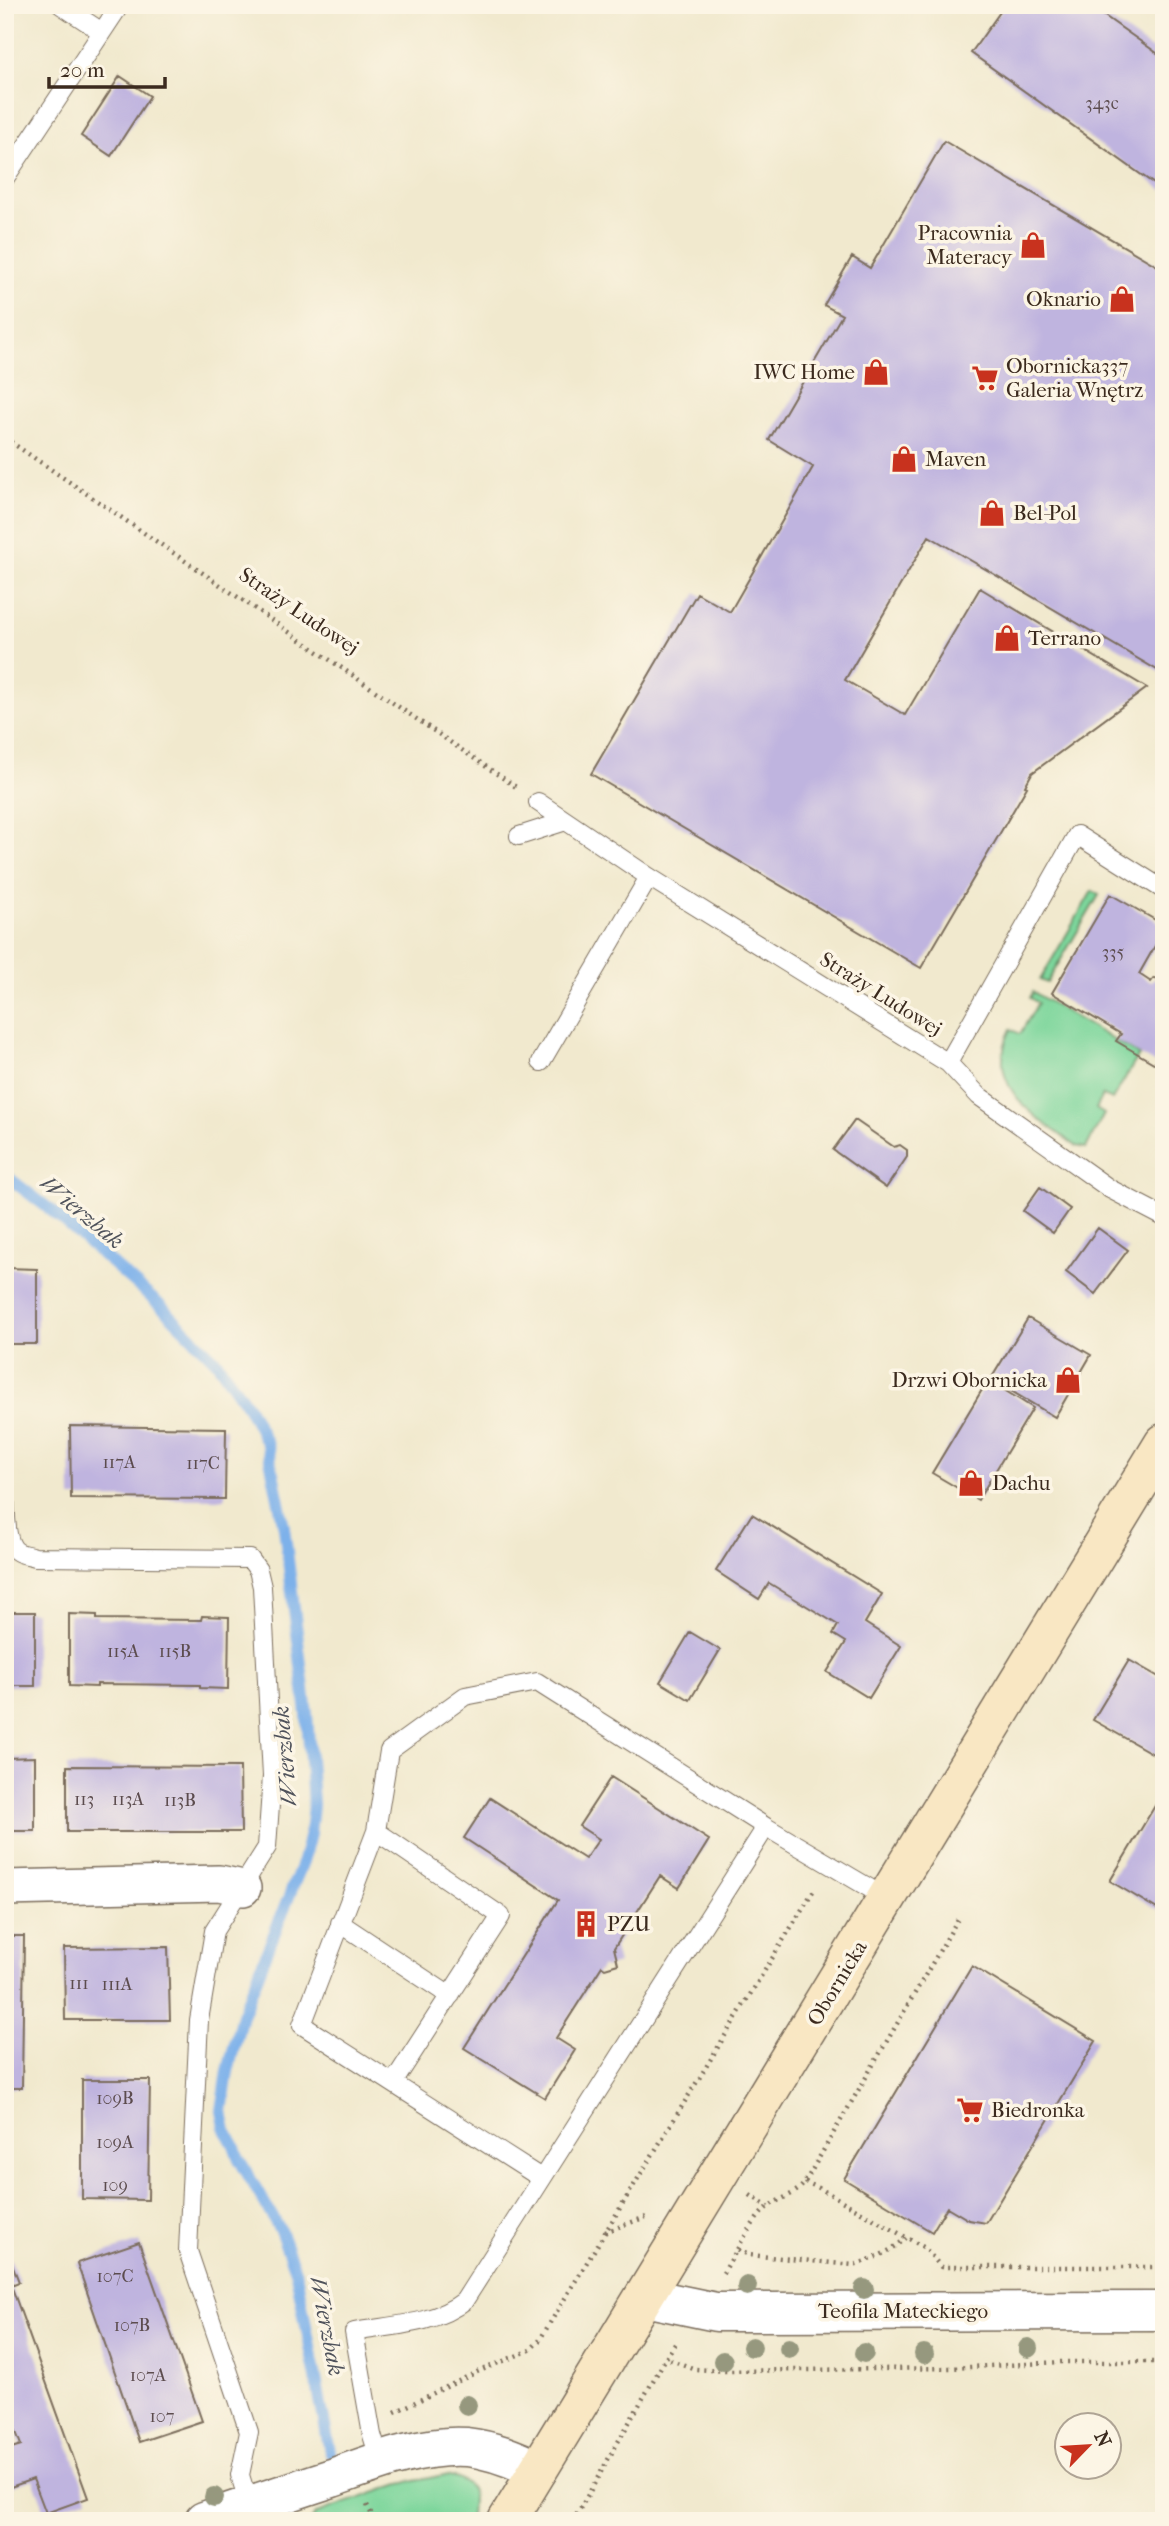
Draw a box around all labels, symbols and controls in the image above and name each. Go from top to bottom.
scale bar [49,46,164,90]
text: 20 m [60,58,105,82]
house number: 343c [1085,93,1119,114]
place label: Pracownia Materacy [917,221,1013,269]
shop icon: Pracownia Materacy [1018,230,1048,260]
shop icon: Oknario [1107,284,1137,314]
place label: Oknario [1026,287,1101,311]
place label: Obornicka337 Galeria Wnętrz [1006,354,1143,402]
shop icon: IWC Home [861,357,891,387]
place label: IWC Home [753,360,855,384]
supermarket icon: Obornicka337 Galeria Wnętrz [970,363,1000,393]
shop icon: Maven [889,444,919,474]
place label: Maven [925,447,986,471]
shop icon: Bel-Pol [977,498,1007,528]
place label: Bel-Pol [1013,501,1077,525]
street label: Straży Ludowej [235,562,363,660]
shop icon: Terrano [992,623,1022,653]
place label: Terrano [1028,626,1101,650]
house number: 335 [1102,942,1124,963]
street label: Straży Ludowej [816,947,946,1041]
water label: Wierzbak [35,1169,129,1255]
shop icon: Drzwi Obornicka [1053,1365,1083,1395]
place label: Drzwi Obornicka [891,1368,1047,1392]
house number: 117A [102,1452,136,1473]
house number: 117C [186,1453,220,1474]
shop icon: Dachu [956,1468,986,1498]
place label: Dachu [992,1471,1050,1495]
house number: 115A [107,1641,139,1662]
house number: 115B [159,1641,191,1662]
water label: Wierzbak [267,1705,303,1807]
house number: 113 [74,1789,94,1810]
house number: 113A [112,1789,144,1810]
house number: 113B [164,1790,196,1811]
building icon: PZU [571,1909,601,1939]
place label: PZU [607,1912,651,1936]
street label: Obornicka [802,1936,872,2030]
house number: 111 [69,1973,89,1994]
house number: 111A [102,1974,133,1995]
house number: 109B [96,2088,134,2109]
supermarket icon: Biedronka [955,2095,985,2125]
place label: Biedronka [991,2098,1085,2122]
house number: 109A [96,2132,134,2153]
house number: 109 [102,2175,128,2196]
house number: 107C [96,2266,134,2287]
water label: Wierzbak [304,2274,350,2378]
street label: Teofila Mateckiego [818,2299,988,2323]
house number: 107B [114,2315,150,2336]
house number: 107A [130,2365,167,2386]
house number: 107 [150,2406,175,2427]
north arrow [1054,2410,1124,2480]
text: N [1089,2428,1116,2451]

